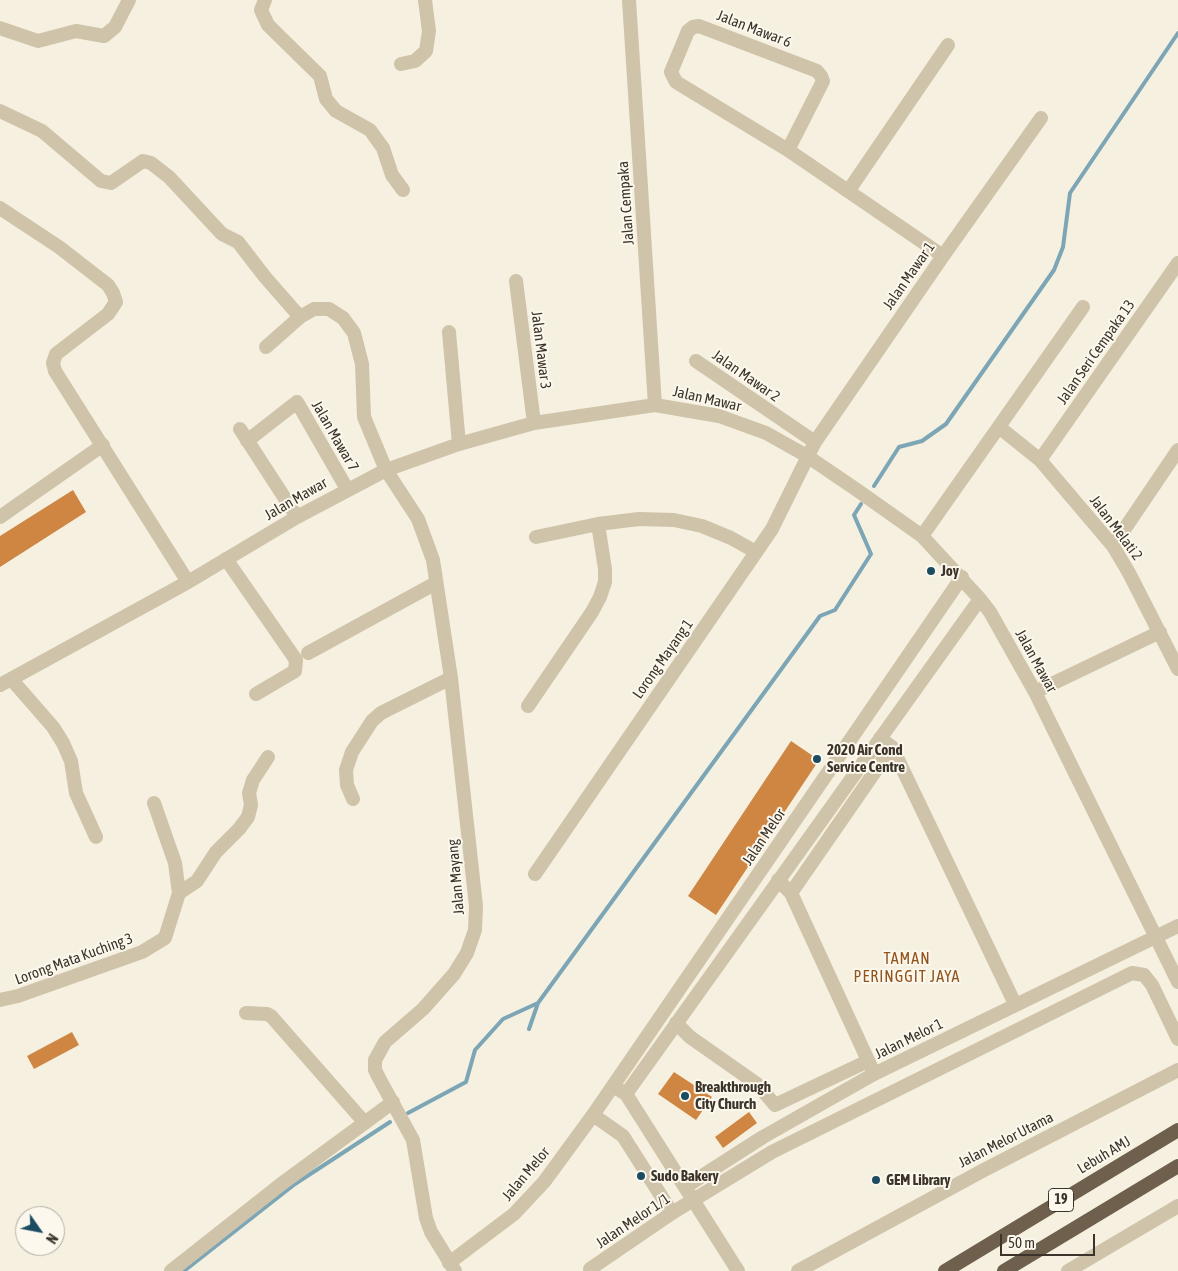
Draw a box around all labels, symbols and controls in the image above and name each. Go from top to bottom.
street label: Jalan Mawar 6 [714,7,794,51]
street label: Jalan Cempaka [614,160,638,246]
street label: Jalan Mawar 1 [879,239,939,313]
street label: Jalan Seri Cempaka 13 [1053,296,1139,408]
street label: Jalan Mawar 3 [527,310,555,390]
street label: Jalan Mawar 2 [709,346,783,406]
street label: Jalan Mawar [671,382,743,416]
street label: Jalan Mawar 7 [308,398,362,474]
street label: Jalan Mawar [261,474,331,524]
street label: Jalan Melati 2 [1086,492,1146,564]
place label: Joy [941,562,959,580]
marker: Joy [925,565,937,577]
street label: Lorong Mayang 1 [629,616,697,702]
street label: Jalan Mawar [1011,626,1061,696]
place label: 2020 Air Cond Service Centre [827,741,905,776]
marker: 2020 Air Cond Service Centre [811,753,823,765]
street label: Jalan Melor [739,805,789,869]
street label: Jalan Mayang [444,838,468,916]
street label: Lorong Mata Kuching 3 [13,929,135,989]
district label: TAMAN PERINGGIT JAYA [852,949,962,987]
street label: Jalan Melor 1 [872,1015,946,1063]
place label: Breakthrough City Church [695,1078,771,1113]
marker: Breakthrough City Church [679,1090,691,1102]
street label: Jalan Melor Utama [955,1108,1057,1172]
street label: Lebuh AMJ [1074,1132,1134,1178]
street label: Jalan Melor [498,1144,554,1204]
place label: Sudo Bakery [651,1167,719,1185]
marker: Sudo Bakery [635,1170,647,1182]
place label: GEM Library [886,1171,951,1189]
marker: GEM Library [870,1174,882,1186]
road number: 19 [1048,1188,1074,1212]
street label: Jalan Melor 1/1 [593,1190,673,1252]
north arrow [15,1206,65,1256]
scale bar [1003,1224,1098,1256]
text: N [43,1231,61,1246]
text: 50 m [1008,1234,1035,1251]

